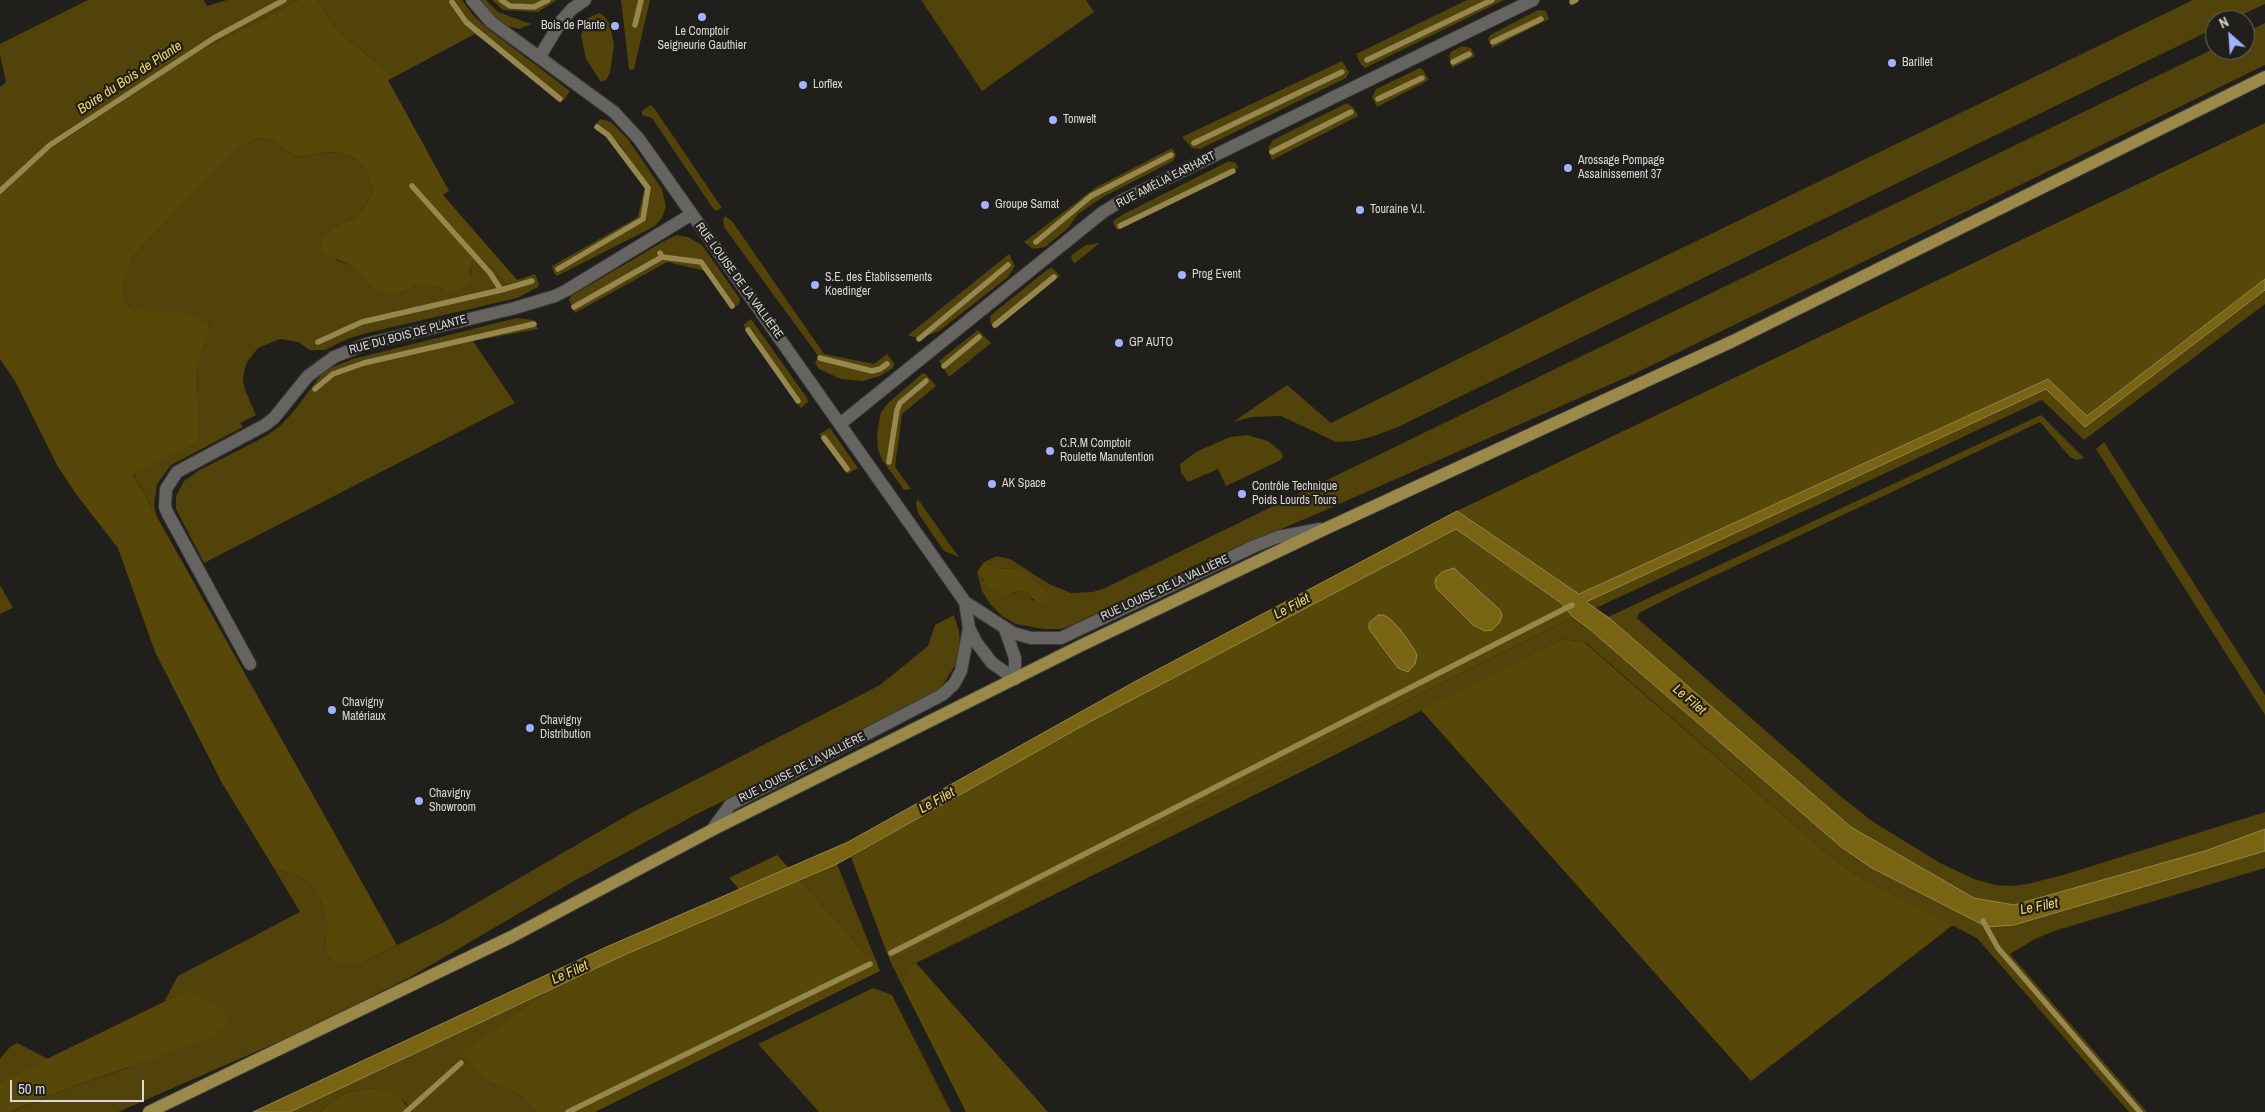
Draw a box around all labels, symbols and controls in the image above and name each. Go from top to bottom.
north arrow [2205,10,2255,60]
marker: Le Comptoir Seigneurie Gauthier [696,11,708,23]
text: N [2216,13,2232,32]
place label: Bois de Plante [541,19,605,33]
marker: Bois de Plante [609,20,621,32]
place label: Le Comptoir Seigneurie Gauthier [657,25,747,53]
water label: Boire du Bois de Plante [75,38,185,118]
place label: Barillet [1902,56,1933,70]
marker: Barillet [1886,57,1898,69]
place label: Lorflex [813,78,843,92]
marker: Lorflex [797,79,809,91]
place label: Tonwelt [1063,113,1096,127]
marker: Tonwelt [1047,114,1059,126]
street label: RUE AMÉLIA EARHART [1114,149,1218,211]
place label: Arossage Pompage Assainissement 37 [1578,154,1664,182]
marker: Arossage Pompage Assainissement 37 [1562,162,1574,174]
place label: Groupe Samat [995,198,1059,212]
marker: Groupe Samat [979,199,991,211]
place label: Touraine V.I. [1370,203,1425,217]
marker: Touraine V.I. [1354,204,1366,216]
street label: RUE LOUISE DE LA VALLIÈRE [692,220,786,342]
place label: Prog Event [1192,268,1241,282]
marker: Prog Event [1176,269,1188,281]
place label: S.E. des Établissements Koedinger [825,271,932,299]
marker: S.E. des Établissements Koedinger [809,279,821,291]
street label: RUE DU BOIS DE PLANTE [348,312,468,358]
place label: GP AUTO [1129,336,1173,350]
marker: GP AUTO [1113,337,1125,349]
place label: C.R.M Comptoir Roulette Manutention [1060,437,1154,465]
marker: C.R.M Comptoir Roulette Manutention [1044,445,1056,457]
place label: AK Space [1002,477,1046,491]
marker: AK Space [986,478,998,490]
place label: Contrôle Technique Poids Lourds Tours [1252,480,1337,508]
marker: Contrôle Technique Poids Lourds Tours [1236,488,1248,500]
street label: RUE LOUISE DE LA VALLIÈRE [1099,552,1231,624]
water label: Le Filet [1271,591,1313,623]
water label: Le Filet [1669,681,1709,719]
place label: Chavigny Matériaux [342,696,386,724]
marker: Chavigny Matériaux [326,704,338,716]
place label: Chavigny Distribution [540,714,591,742]
marker: Chavigny Distribution [524,722,536,734]
street label: RUE LOUISE DE LA VALLIÈRE [736,730,868,806]
water label: Le Filet [916,784,958,818]
place label: Chavigny Showroom [429,787,476,815]
marker: Chavigny Showroom [413,795,425,807]
water label: Le Filet [2019,895,2059,919]
water label: Le Filet [549,958,591,988]
scale bar [12,1070,146,1102]
text: 50 m [18,1078,45,1099]

